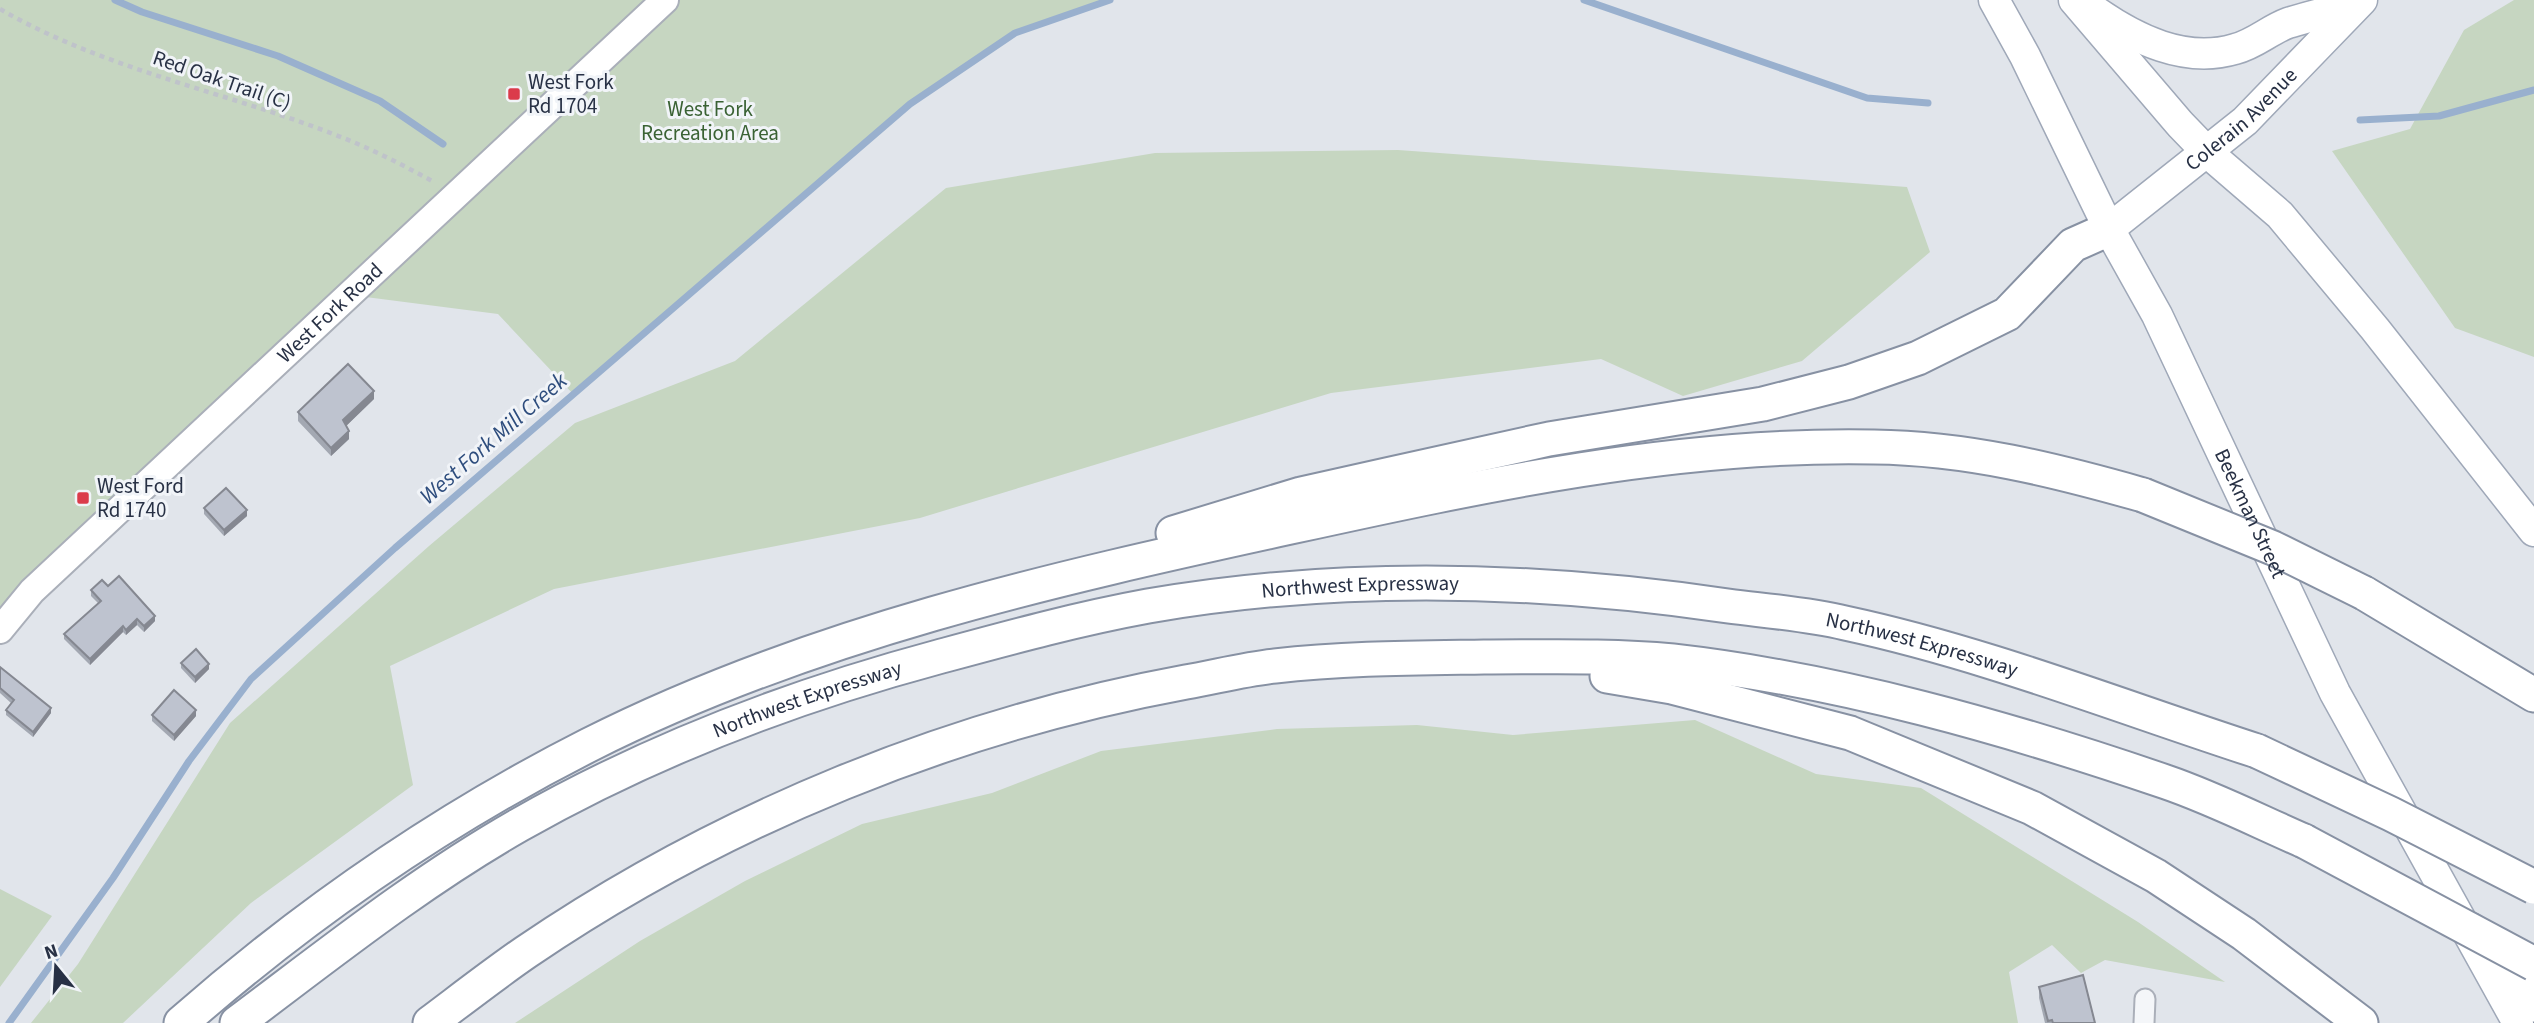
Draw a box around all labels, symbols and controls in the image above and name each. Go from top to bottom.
street label: Red Oak Trail (C) [149,42,295,118]
street label: Colerain Avenue [2179,61,2304,178]
place label: West Fork Rd 1704 [528,67,614,121]
marker: West Fork Rd 1704 [506,86,522,102]
park label: West Fork Recreation Area [641,94,779,148]
street label: West Fork Road [270,256,390,370]
water label: West Fork Mill Creek [412,364,575,512]
street label: Beekman Street [2207,444,2294,583]
place label: West Ford Rd 1740 [97,471,184,525]
marker: West Ford Rd 1740 [75,490,91,506]
street label: Northwest Expressway [1260,568,1459,606]
street label: Northwest Expressway [1823,604,2022,685]
street label: Northwest Expressway [708,653,905,745]
north arrow [21,932,91,1002]
text: N [41,937,61,967]

